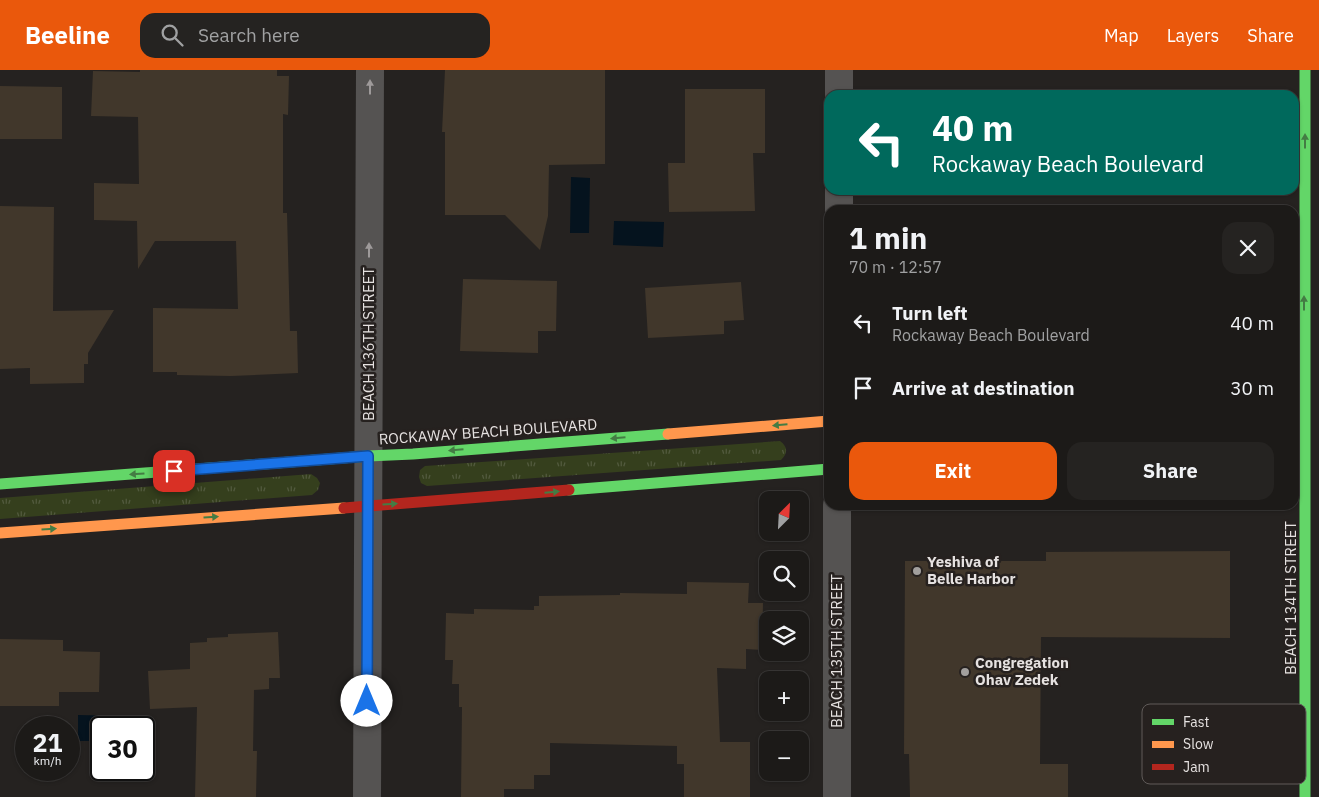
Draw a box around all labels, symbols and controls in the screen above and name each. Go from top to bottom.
search box [140,13,490,58]
text: Beeline [25,19,110,51]
icon: search [158,21,186,49]
text: Search here [198,23,300,47]
text: Map [1104,24,1139,47]
text: Layers [1167,24,1219,47]
text: Share [1247,24,1294,47]
one-way arrow [366,79,374,95]
text: 40 m [932,105,1014,151]
icon: left [849,110,914,175]
one-way arrow [1301,133,1309,149]
text: Rockaway Beach Boulevard [932,149,1204,178]
text: 1 min [849,218,927,257]
button: close [1222,222,1274,274]
one-way arrow [365,242,373,258]
text: 70 m · 12:57 [849,257,942,277]
street label: BEACH 136TH STREET [359,267,378,421]
one-way arrow [1300,295,1308,311]
text: Turn left [892,301,968,325]
icon: left [849,309,877,337]
text: 40 m [1230,311,1274,335]
text: Rockaway Beach Boulevard [892,325,1090,345]
icon: arrive [849,374,877,402]
text: Arrive at destination [892,376,1075,400]
text: 30 m [1230,376,1274,400]
street label: ROCKAWAY BEACH BOULEVARD [378,414,598,449]
one-way arrow [772,421,788,429]
one-way arrow [610,434,626,442]
button: Exit [849,442,1057,500]
button: Share [1067,442,1274,500]
one-way arrow [448,447,464,455]
pin [153,450,195,492]
icon: arrive [160,457,188,485]
one-way arrow [129,470,145,478]
one-way arrow [545,488,561,496]
north arrow [759,491,809,541]
map controls [759,491,809,781]
one-way arrow [382,500,398,508]
one-way arrow [203,513,219,521]
street label: BEACH 134TH STREET [1281,521,1300,675]
one-way arrow [41,525,57,533]
button: search [759,551,809,601]
place label: Yeshiva of Belle Harbor [927,552,1015,588]
marker: Yeshiva of Belle Harbor [911,565,923,577]
street label: BEACH 135TH STREET [827,574,846,728]
button: layers [759,611,809,661]
place label: Congregation Ohav Zedek [975,653,1069,689]
marker: Congregation Ohav Zedek [959,666,971,678]
button: + [759,671,809,721]
position arrow [340,674,392,726]
legend [1142,704,1306,784]
text: Fast [1183,713,1209,731]
speed limit sign: 30 [90,716,155,781]
text: 21 [32,726,63,759]
button: − [759,731,809,781]
text: Slow [1183,735,1214,753]
text: km/h [33,753,62,768]
text: Jam [1183,758,1210,776]

